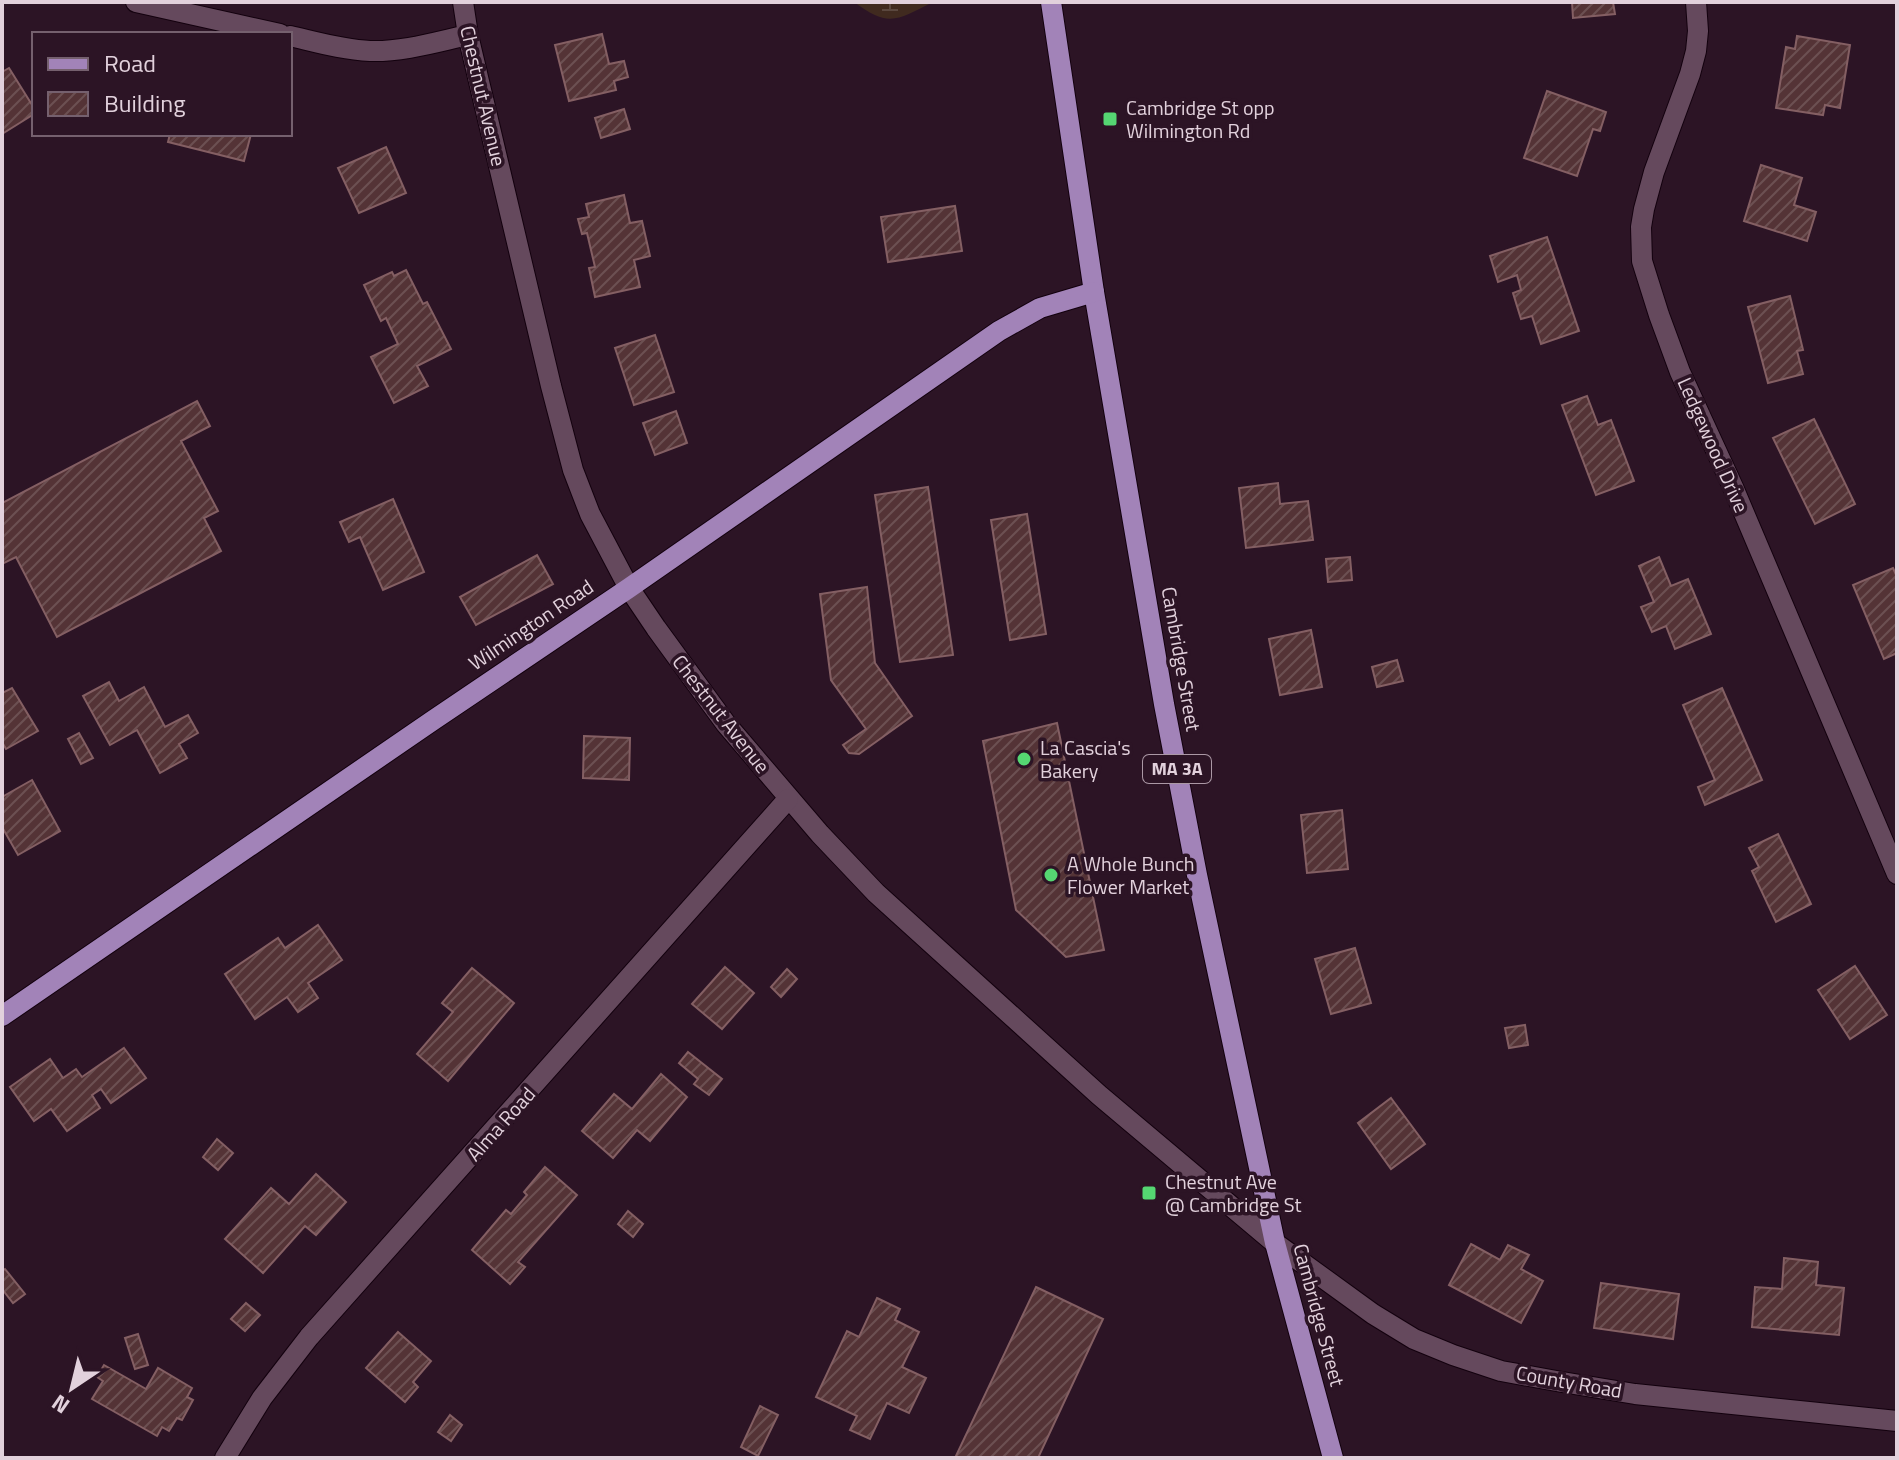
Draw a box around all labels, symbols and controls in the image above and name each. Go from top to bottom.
street label: Chestnut Avenue [452,23,515,169]
legend [32,32,292,136]
text: Road [104,45,156,81]
text: Building [104,85,186,121]
place label: Cambridge St opp Wilmington Rd [1126,92,1275,146]
marker: Cambridge St opp Wilmington Rd [1101,110,1119,128]
street label: Ledgewood Drive [1670,372,1757,518]
street label: Wilmington Road [462,571,599,678]
street label: Cambridge Street [1154,584,1209,734]
street label: Chestnut Avenue [665,648,778,780]
place label: La Cascia's Bakery [1040,732,1131,786]
marker: La Cascia's Bakery [1015,750,1033,768]
road number: MA 3A [1143,755,1211,783]
place label: A Whole Bunch Flower Market [1067,848,1195,902]
marker: A Whole Bunch Flower Market [1042,866,1060,884]
street label: Alma Road [459,1079,543,1168]
place label: Chestnut Ave @ Cambridge St [1165,1166,1301,1220]
marker: Chestnut Ave @ Cambridge St [1140,1184,1158,1202]
street label: Cambridge Street [1286,1240,1353,1390]
north arrow [32,1348,112,1428]
street label: County Road [1514,1357,1624,1406]
text: N [45,1386,77,1423]

